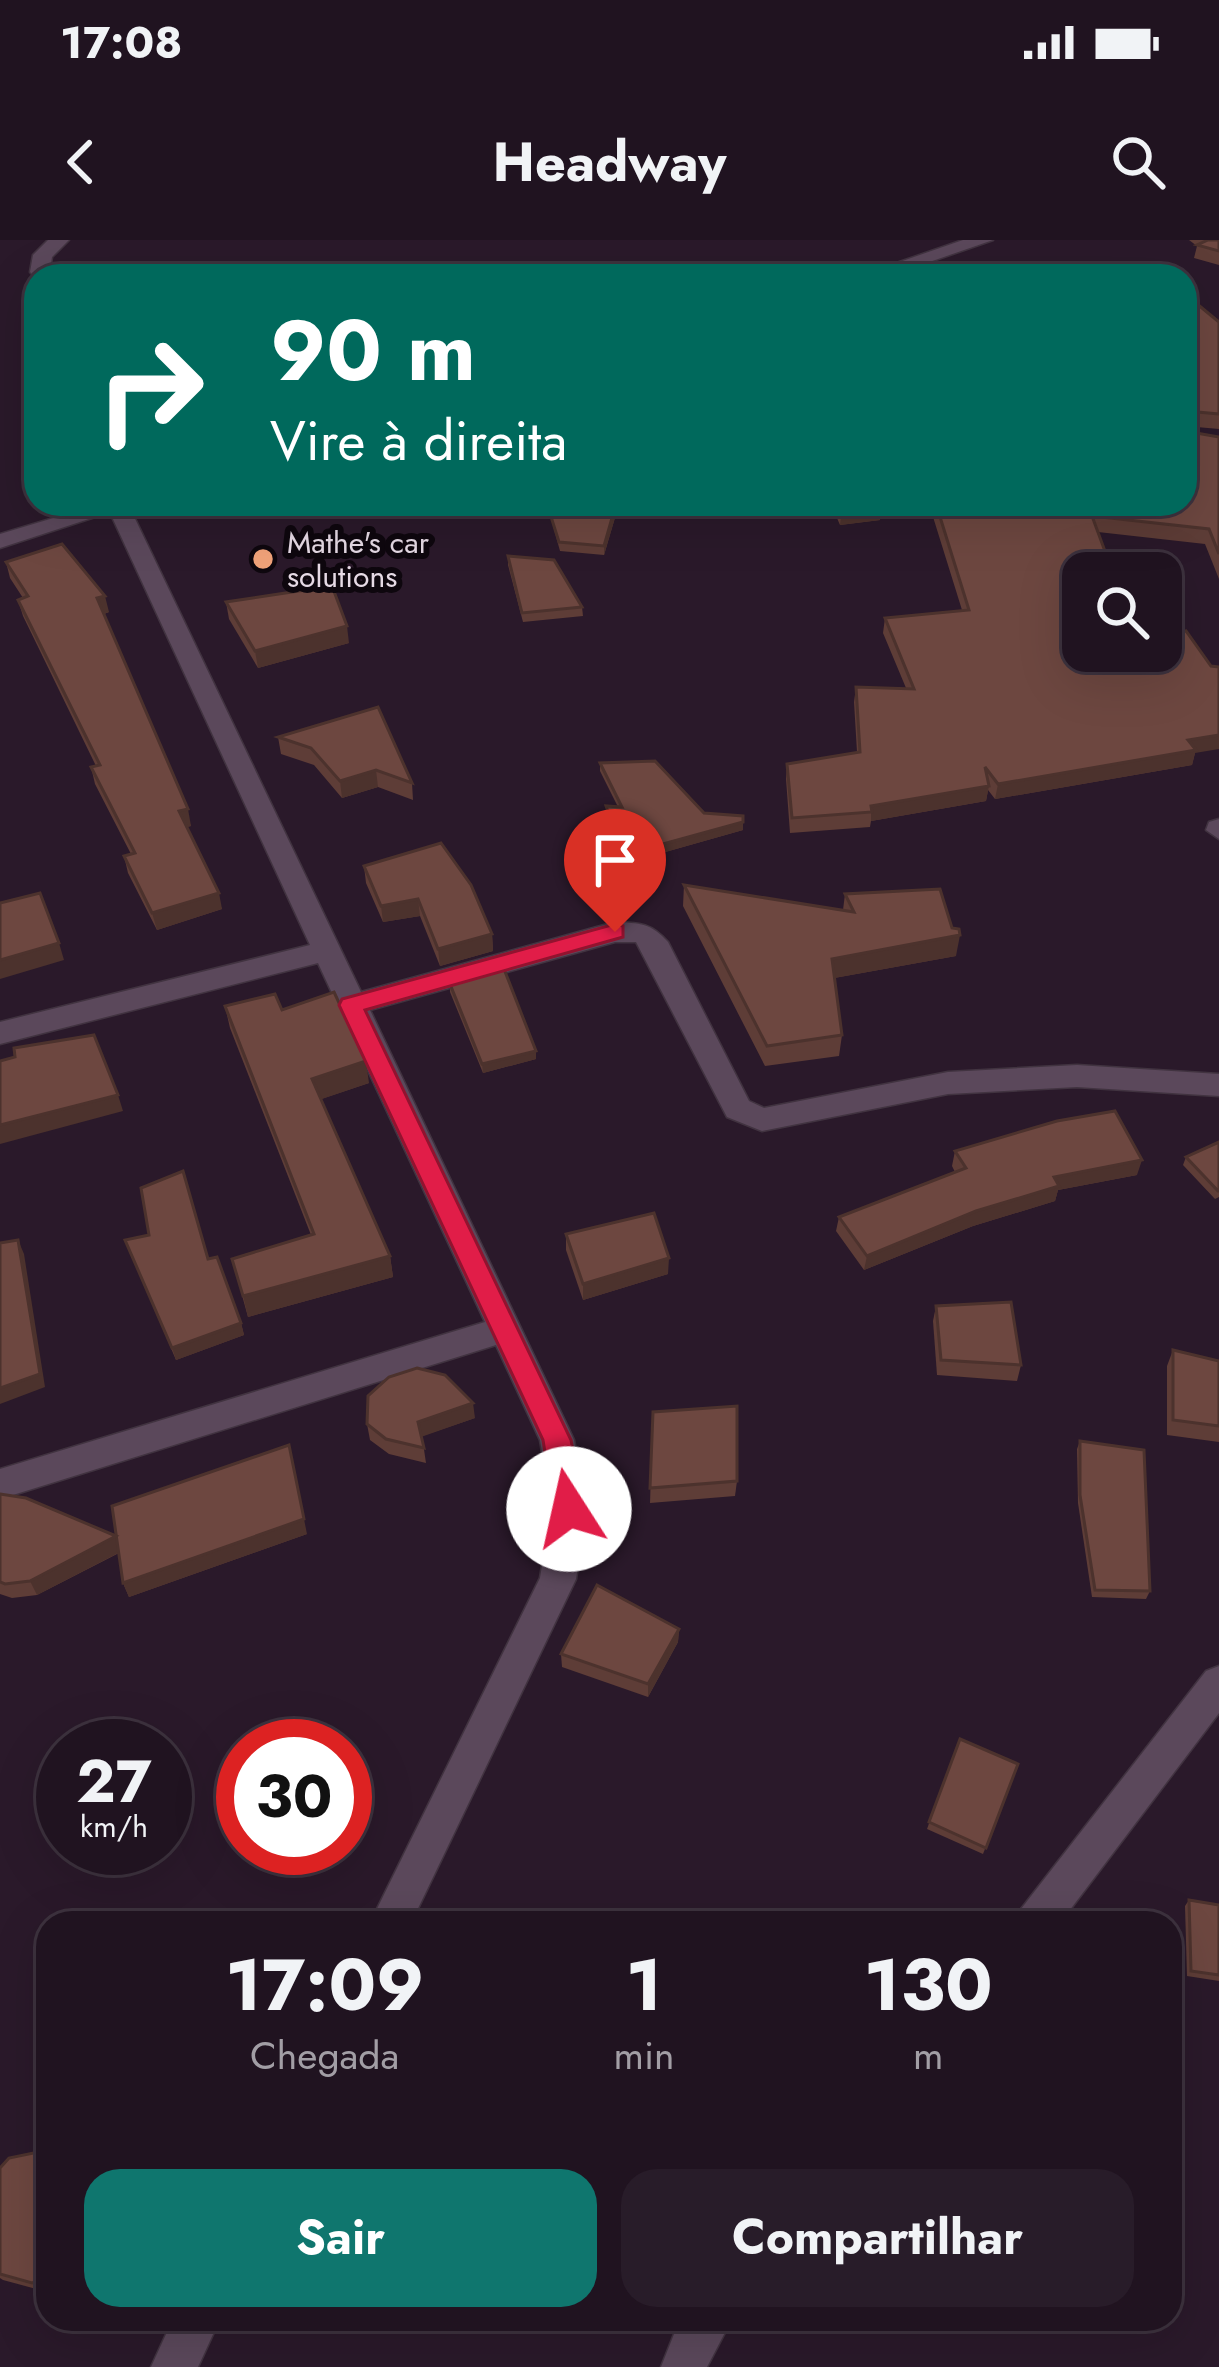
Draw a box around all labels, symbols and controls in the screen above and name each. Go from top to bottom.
text: 17:08 [60,10,183,75]
text: Headway [493,123,726,201]
icon: back [48,129,114,195]
icon: search [1105,129,1171,195]
text: 90 m [270,290,476,412]
icon: right [72,312,228,468]
text: Vire à direita [270,402,567,480]
place label: Mathe's car solutions [287,521,430,598]
marker: Mathe's car solutions [250,546,276,572]
map controls [1062,552,1182,672]
button: search [1062,552,1182,672]
pin [564,809,666,932]
icon: arrive [582,827,648,893]
position arrow [506,1446,632,1572]
speed limit sign: 30 [216,1719,372,1875]
text: 27 [76,1738,152,1825]
text: km/h [80,1805,148,1848]
text: 17:09 [225,1933,424,2037]
text: 1 [626,1933,662,2037]
text: 130 [864,1933,993,2037]
text: Chegada [250,2027,399,2084]
text: min [614,2027,675,2084]
text: m [913,2027,943,2084]
button: Sair [84,2169,597,2307]
button: Compartilhar [621,2169,1134,2307]

